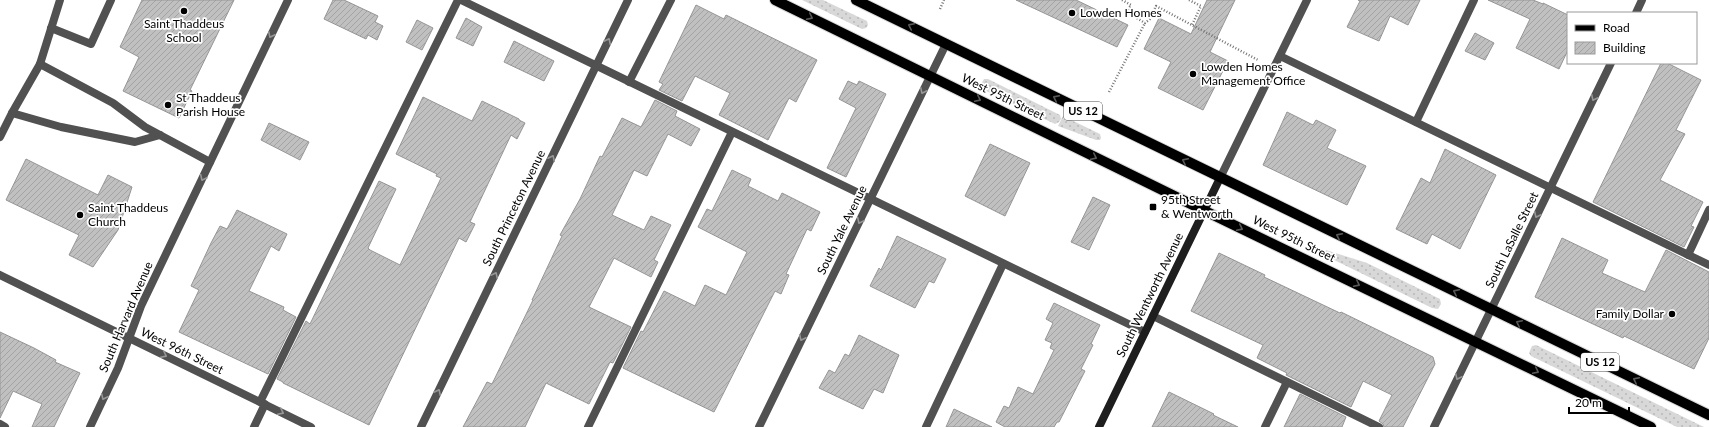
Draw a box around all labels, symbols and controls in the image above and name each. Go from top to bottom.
place label: Lowden Homes [1080,5,1162,20]
marker: Saint Thaddeus School [179,6,189,16]
marker: Lowden Homes [1067,8,1077,18]
one-way arrow [806,12,814,20]
legend [1567,12,1697,64]
place label: Saint Thaddeus School [144,16,224,45]
text: Road [1603,20,1630,35]
one-way arrow [907,23,915,31]
one-way arrow [268,31,276,38]
one-way arrow [603,38,611,45]
text: Building [1603,40,1646,55]
place label: Lowden Homes Management Office [1201,59,1305,88]
marker: Lowden Homes Management Office [1188,69,1198,79]
street label: West 95th Street [959,70,1048,123]
one-way arrow [920,87,927,95]
place label: St Thaddeus Parish House [176,90,245,119]
one-way arrow [973,94,981,102]
one-way arrow [1591,94,1599,101]
one-way arrow [1053,95,1060,103]
marker: St Thaddeus Parish House [163,100,173,110]
road number: US 12 [1064,102,1102,120]
street label: South Princeton Avenue [479,147,548,268]
one-way arrow [1090,152,1098,159]
one-way arrow [547,155,555,162]
one-way arrow [1182,158,1190,166]
one-way arrow [200,173,208,181]
street label: South Yale Avenue [813,183,870,277]
street label: South LaSalle Street [1482,189,1542,290]
place label: 95th Street & Wentworth [1161,192,1233,221]
place label: Saint Thaddeus Church [88,200,168,229]
marker: 95th Street & Wentworth [1148,202,1158,212]
marker: Saint Thaddeus Church [75,210,85,220]
one-way arrow [1534,211,1542,218]
street label: West 95th Street [1250,212,1339,265]
one-way arrow [857,217,865,224]
one-way arrow [1236,223,1243,231]
street label: South Wentworth Avenue [1113,230,1186,360]
one-way arrow [1336,233,1343,240]
street label: South Harvard Avenue [95,259,156,374]
one-way arrow [490,272,498,279]
one-way arrow [1353,279,1360,287]
one-way arrow [1453,289,1460,297]
place label: Family Dollar [1596,306,1665,321]
marker: Family Dollar [1667,309,1677,319]
one-way arrow [1516,320,1524,328]
street label: West 96th Street [138,324,227,377]
one-way arrow [799,333,807,341]
one-way arrow [160,350,167,358]
road number: US 12 [1581,353,1619,371]
one-way arrow [1531,366,1539,374]
one-way arrow [1455,373,1463,380]
one-way arrow [1633,377,1640,385]
one-way arrow [433,389,441,396]
scale bar [1569,389,1629,415]
one-way arrow [101,393,109,401]
text: 20 m [1575,395,1602,410]
one-way arrow [277,407,284,415]

